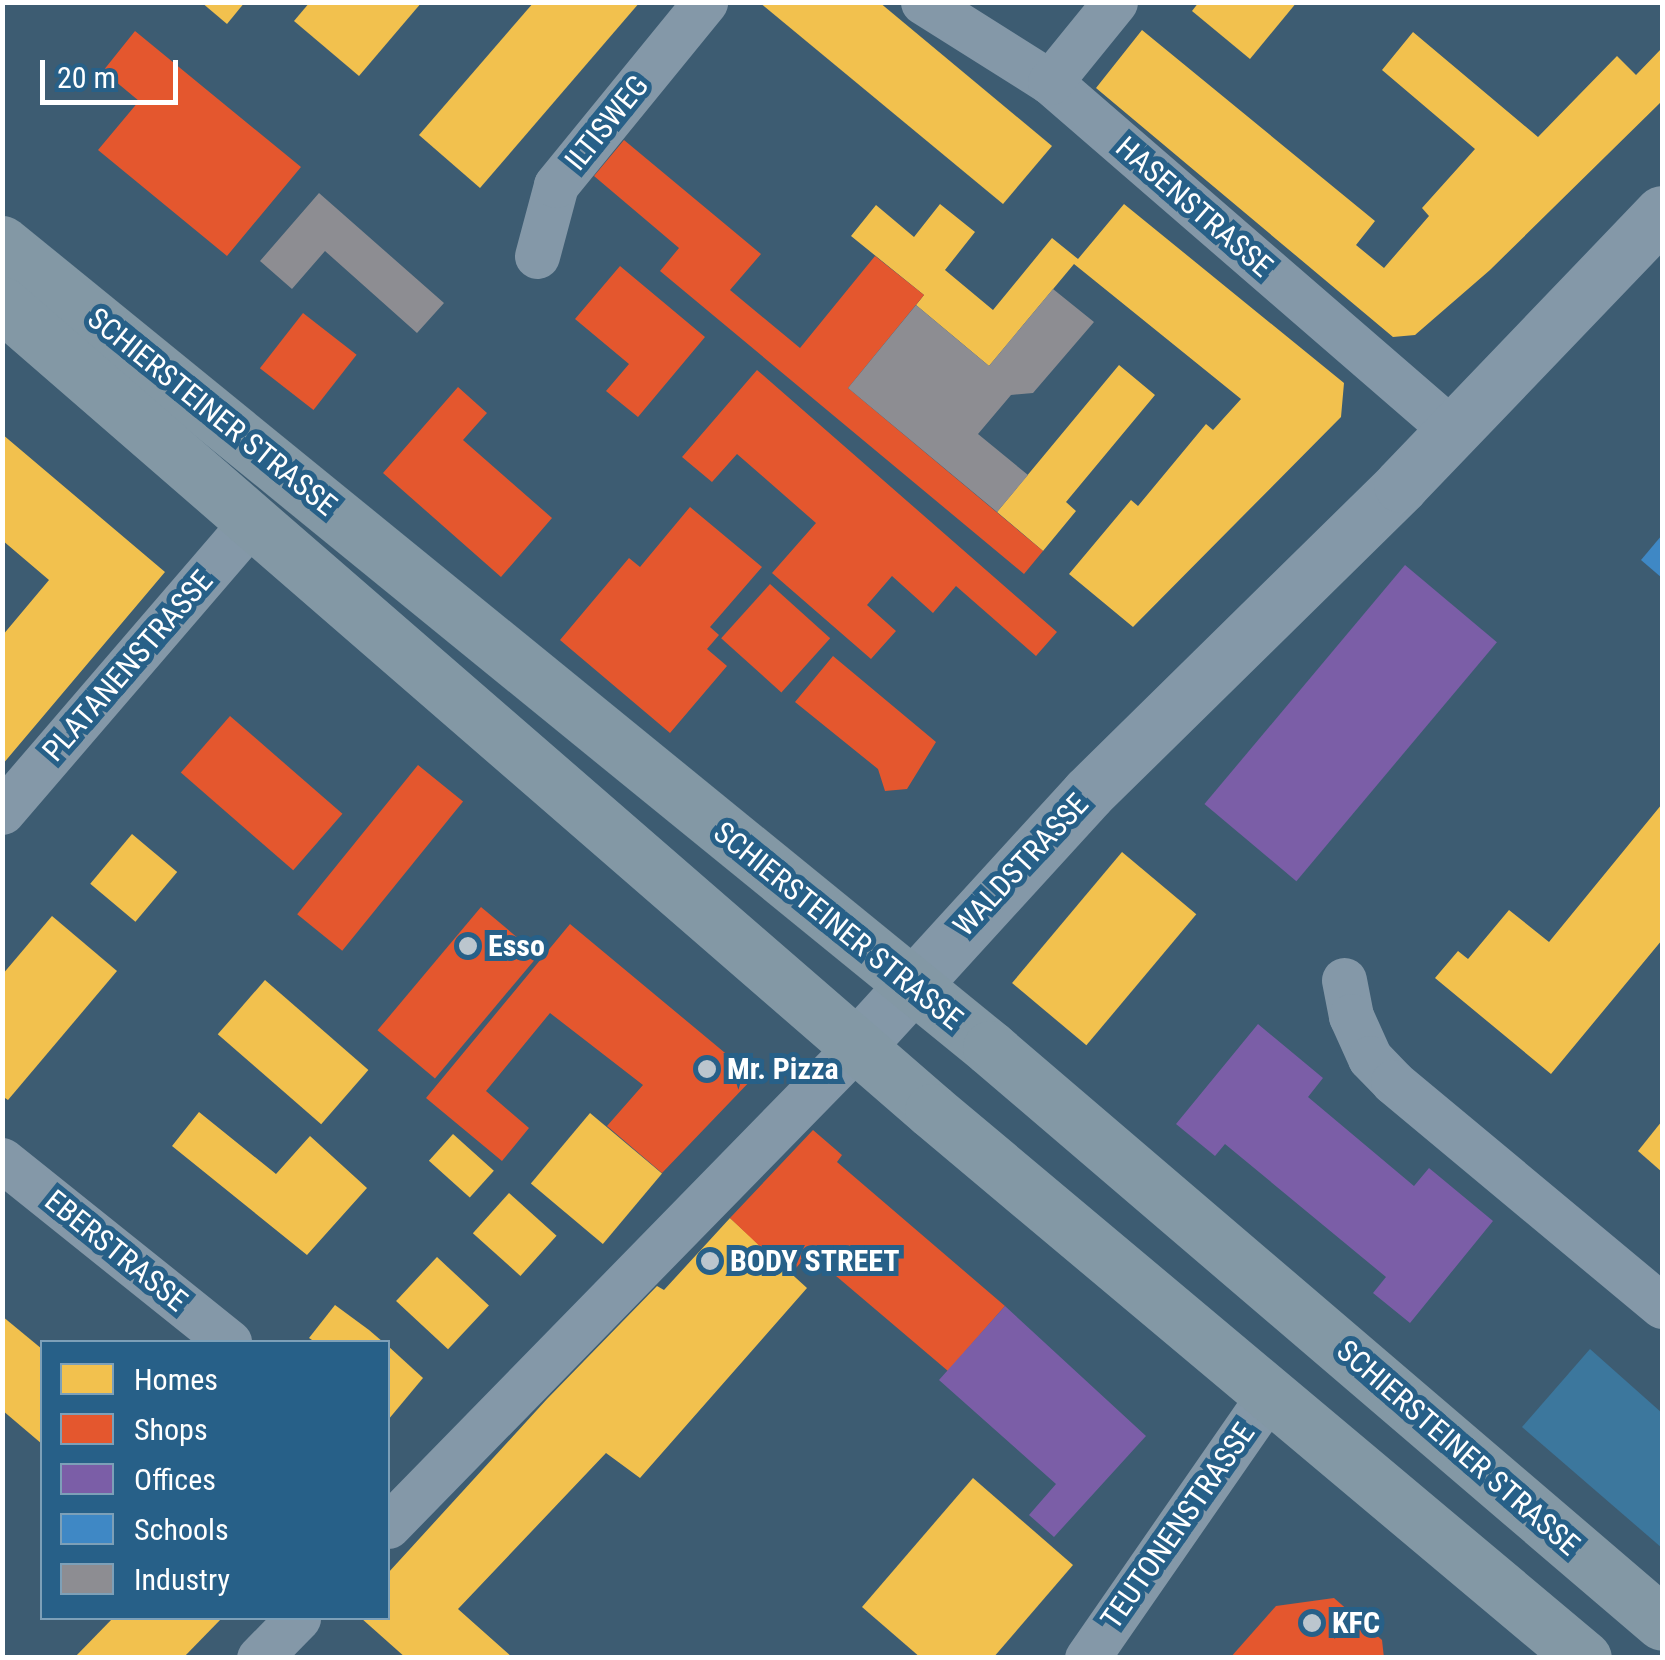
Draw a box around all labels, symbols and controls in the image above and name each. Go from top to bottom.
scale bar [45,40,182,102]
text: 20 m [57,60,116,95]
street label: ILTISWEG [558,68,656,178]
street label: HASENSTRASSE [1108,129,1280,285]
street label: SCHIERSTEINER STRASSE [80,301,344,523]
street label: PLATANENSTRASSE [35,563,221,769]
street label: WALDSTRASSE [946,786,1096,944]
street label: SCHIERSTEINER STRASSE [706,815,970,1037]
place label: Esso [488,928,545,964]
marker: Esso [457,935,479,957]
place label: Mr. Pizza [727,1051,839,1087]
marker: Mr. Pizza [696,1058,718,1080]
street label: EBERSTRASSE [38,1183,194,1319]
place label: BODY STREET [730,1243,900,1279]
marker: BODY STREET [699,1250,721,1272]
street label: SCHIERSTEINER STRASSE [1329,1333,1587,1563]
legend [40,1340,390,1620]
text: Homes [134,1362,218,1397]
text: Shops [134,1412,208,1447]
street label: TEUTONENSTRASSE [1094,1416,1262,1636]
text: Offices [134,1462,216,1497]
text: Schools [134,1512,229,1547]
text: Industry [134,1562,230,1597]
place label: KFC [1332,1605,1380,1641]
marker: KFC [1301,1612,1323,1634]

